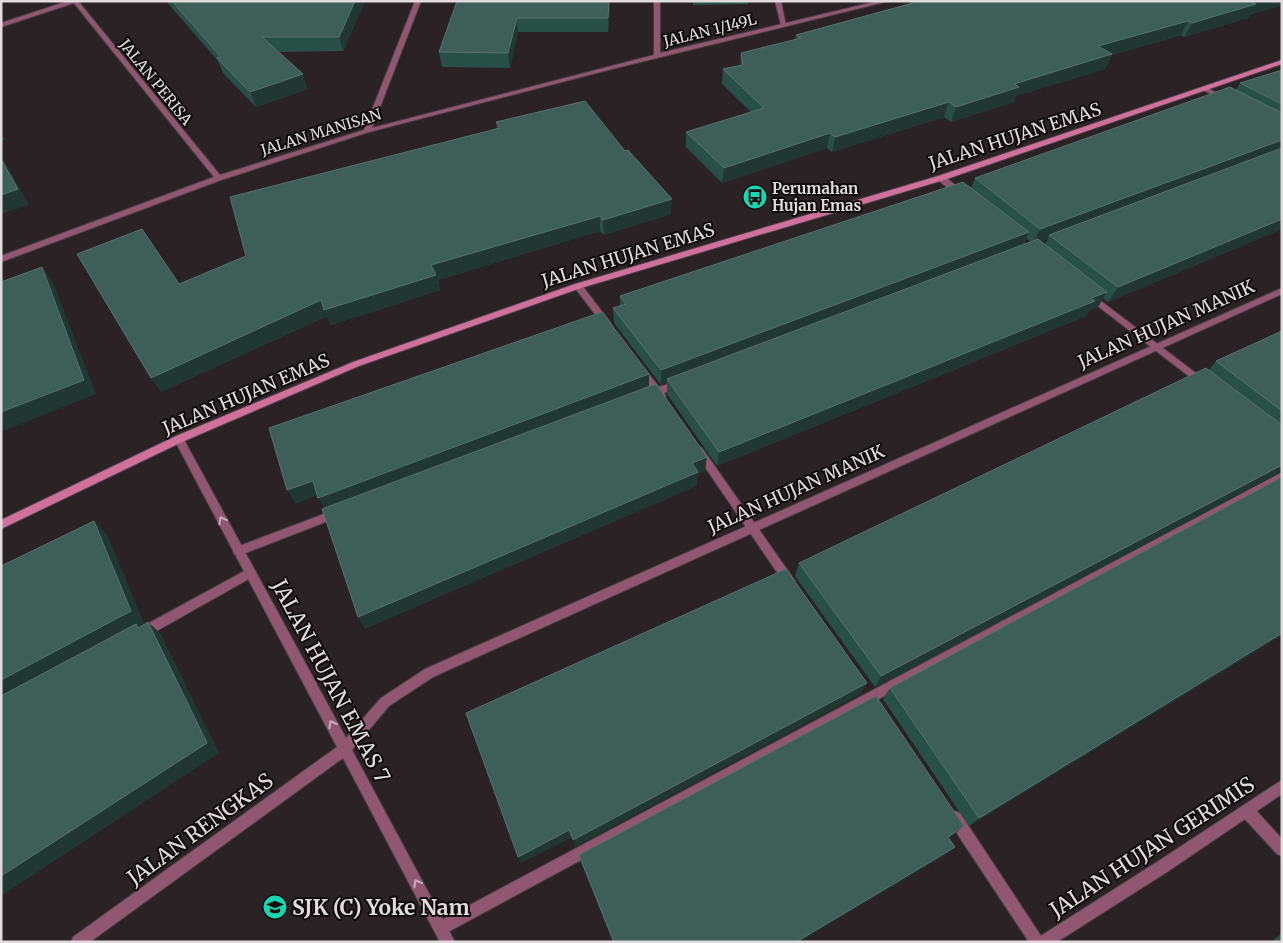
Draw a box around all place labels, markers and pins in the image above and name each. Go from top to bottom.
place label: Perumahan Hujan Emas [772,179,861,215]
bus stop icon: Perumahan Hujan Emas [742,184,768,210]
school or university icon: SJK (C) Yoke Nam [262,894,288,920]
place label: SJK (C) Yoke Nam [292,894,470,921]

